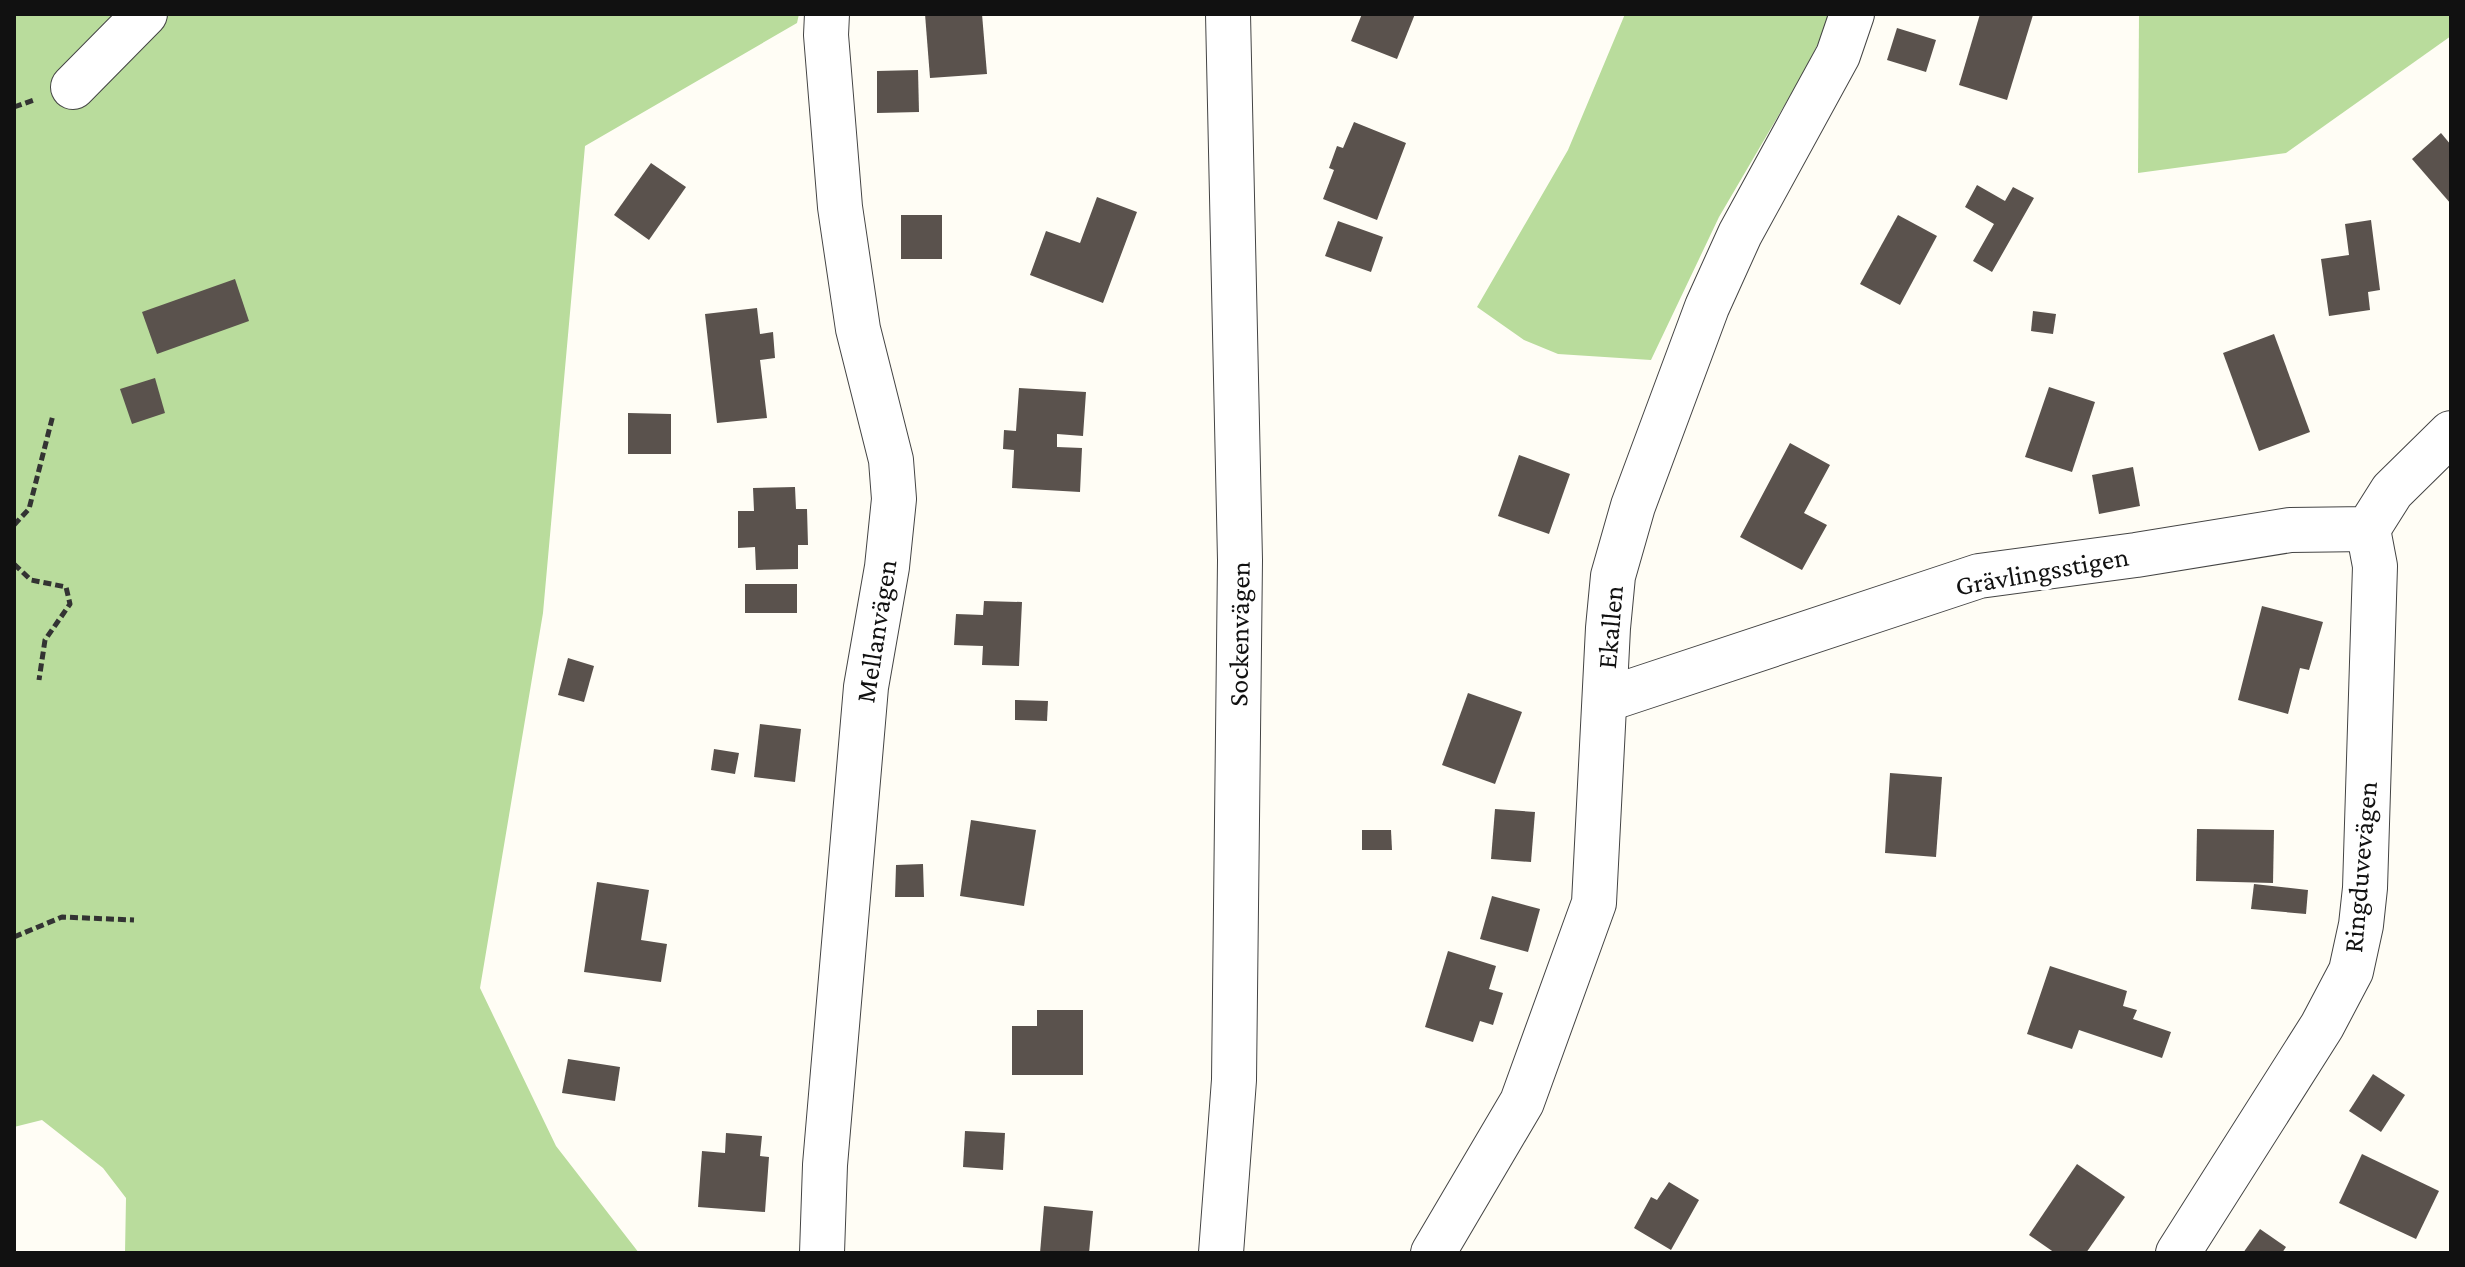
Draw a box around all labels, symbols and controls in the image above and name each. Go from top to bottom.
street label: Grävlingsstigen [1953,541,2131,601]
street label: Mellanvägen [849,557,903,705]
street label: Sockenvägen [1222,561,1256,707]
street label: Ekallen [1591,584,1629,670]
street label: Ringduvevägen [2337,780,2383,954]

